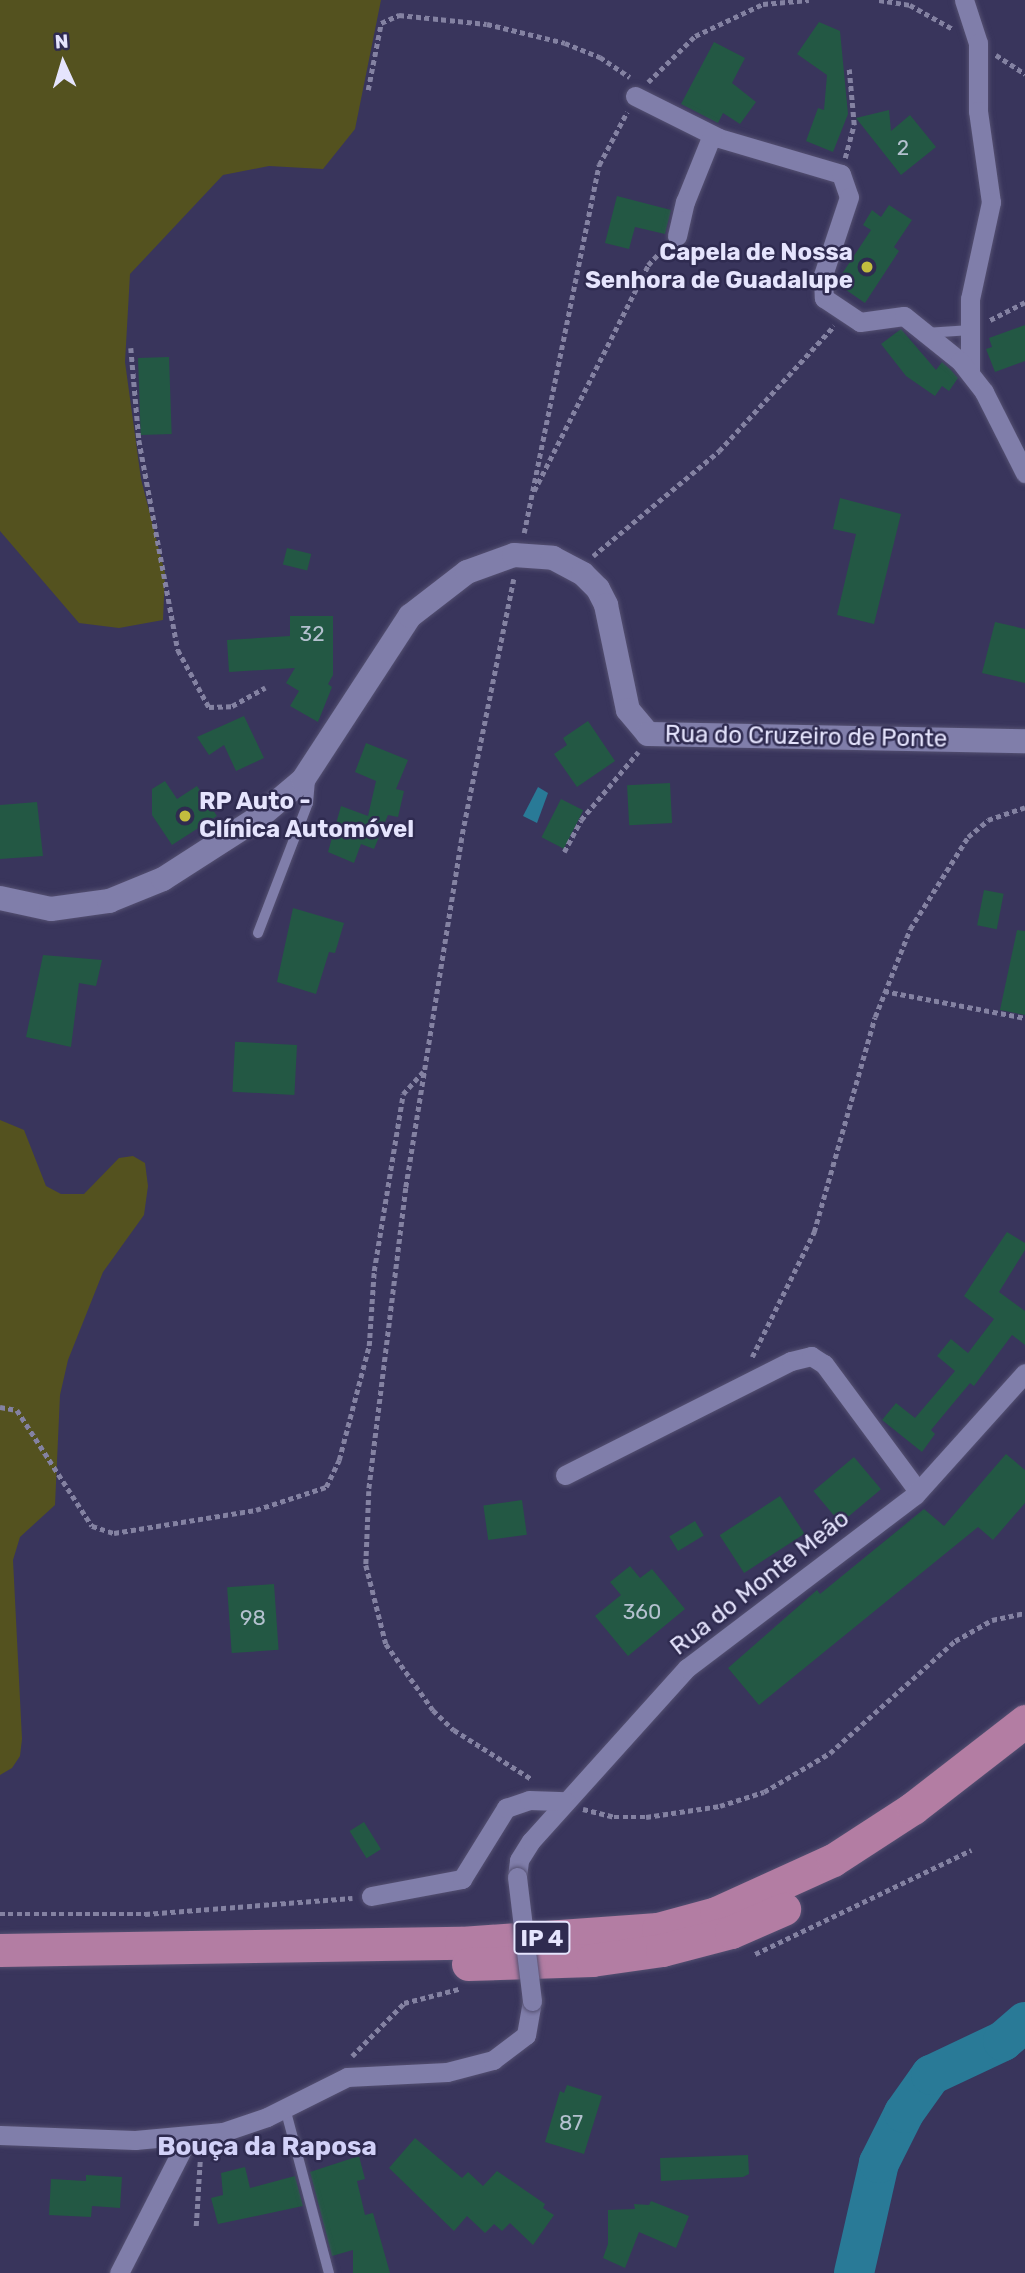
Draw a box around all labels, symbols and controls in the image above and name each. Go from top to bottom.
north arrow [28,28,98,98]
text: N [54,30,69,54]
house number: 2 [897,135,909,161]
place label: Capela de Nossa Senhora de Guadalupe [585,239,853,295]
marker: Capela de Nossa Senhora de Guadalupe [859,259,875,275]
house number: 32 [300,621,324,647]
street label: Rua do Cruzeiro de Ponte [665,720,947,754]
place label: RP Auto - Clínica Automóvel [199,788,415,844]
marker: RP Auto - Clínica Automóvel [177,808,193,824]
street label: Rua do Monte Meão [665,1504,855,1662]
house number: 360 [623,1599,661,1625]
house number: 98 [240,1605,266,1631]
road number: IP 4 [512,1918,572,1957]
house number: 87 [559,2110,583,2136]
district label: Bouça da Raposa [157,2131,377,2163]

